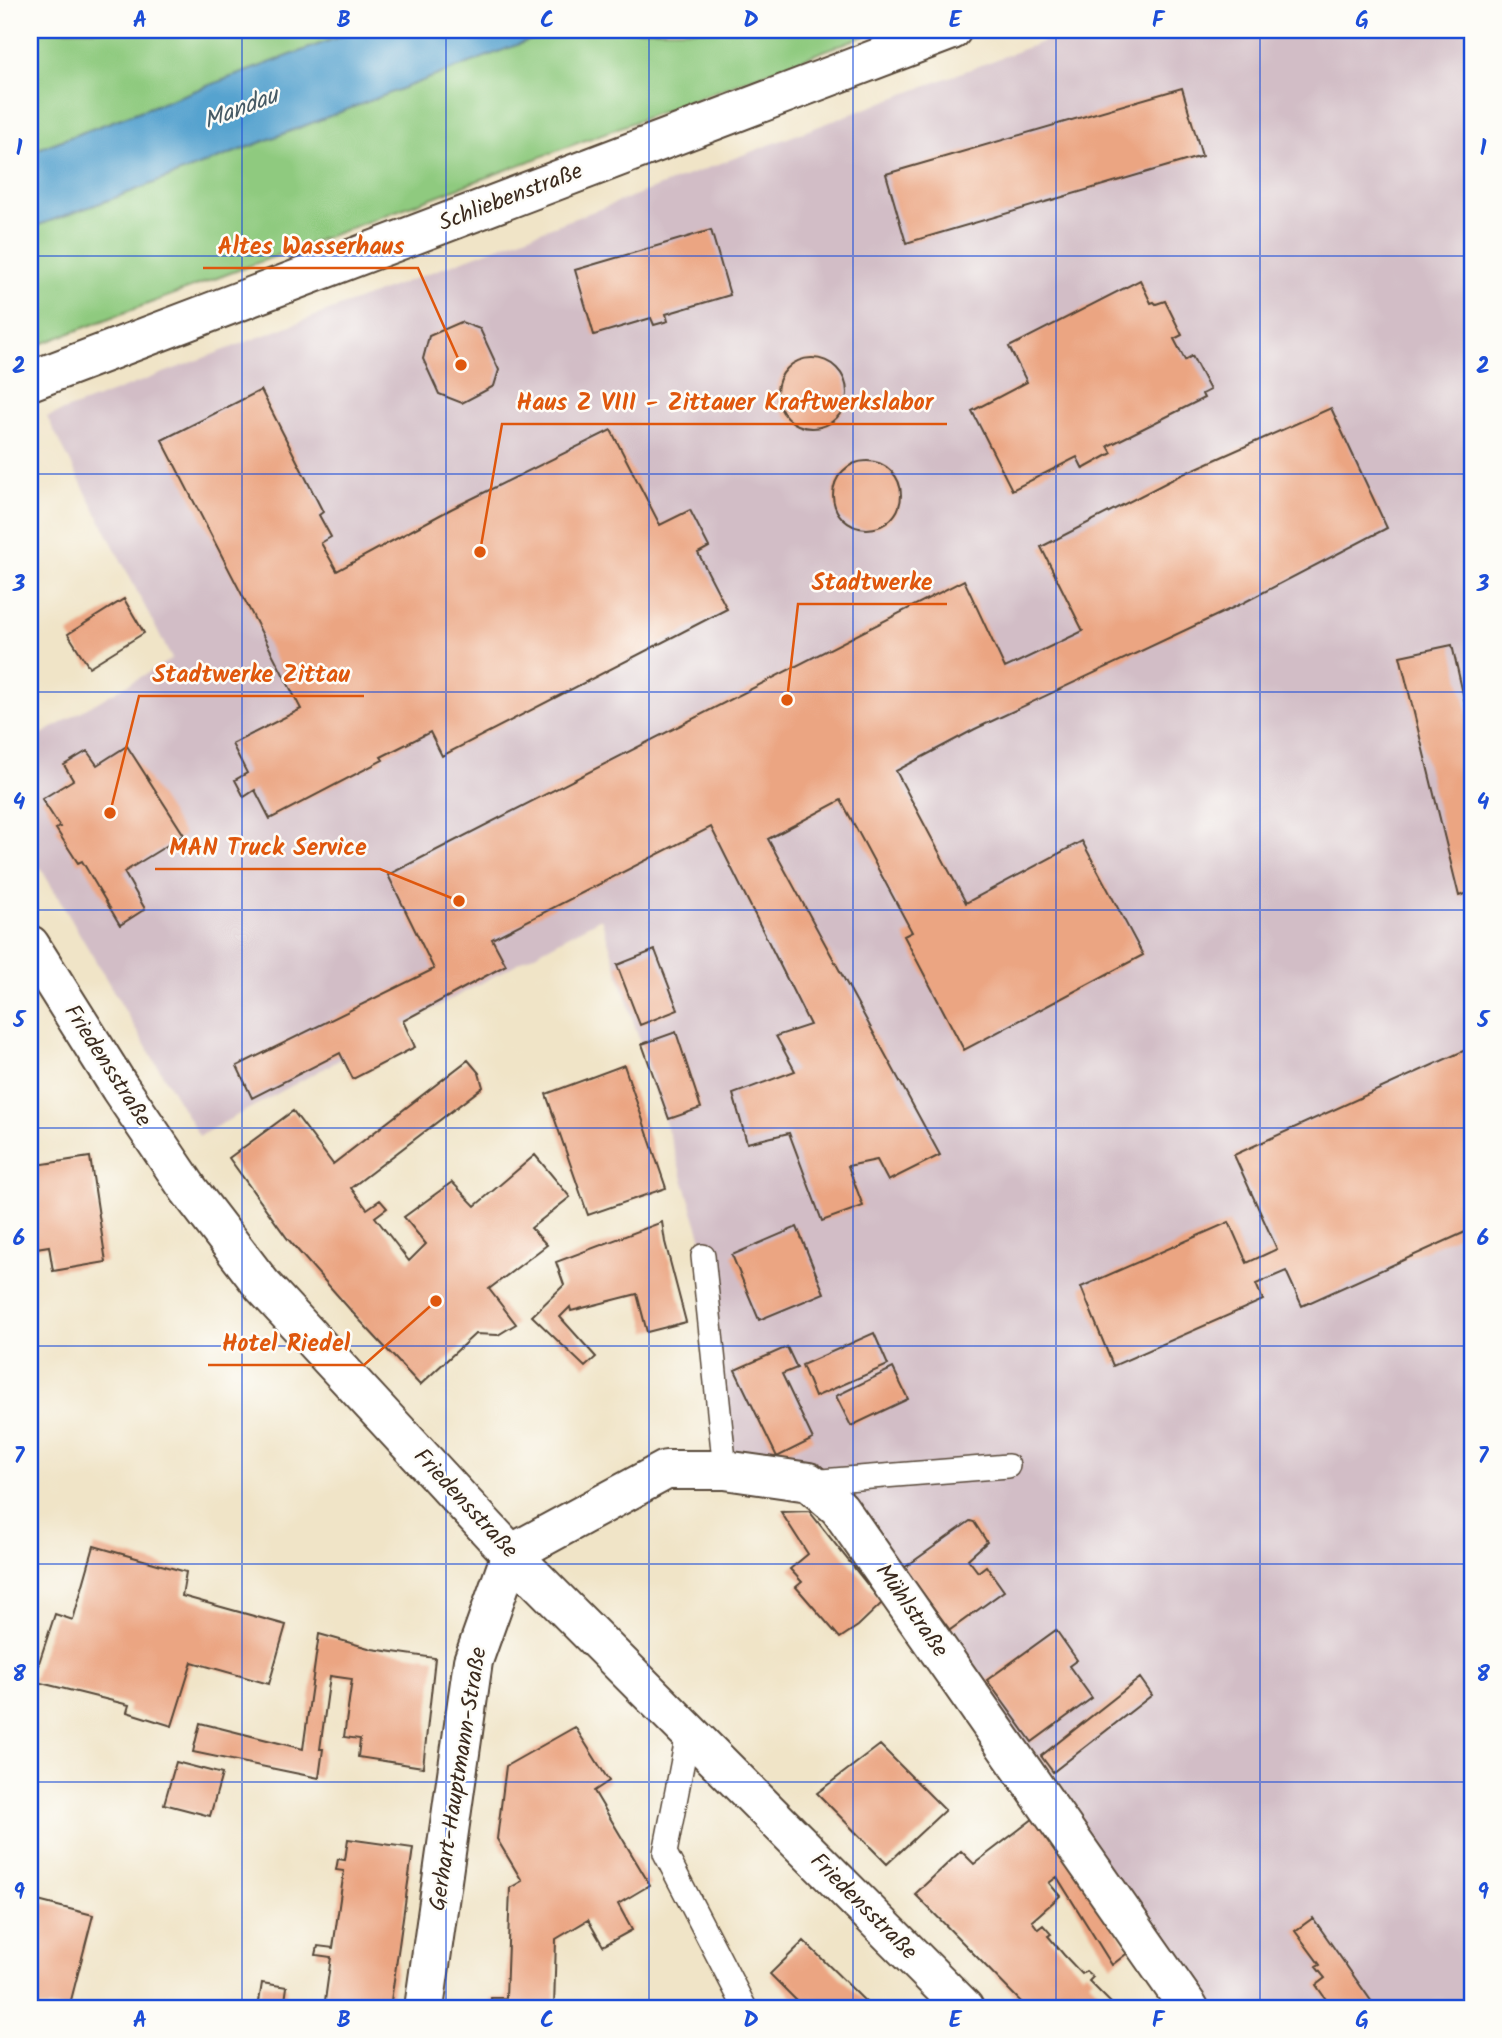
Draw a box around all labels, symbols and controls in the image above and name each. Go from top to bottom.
text: A [133,3,147,39]
text: B [337,3,351,39]
text: C [540,3,554,39]
text: D [743,3,759,39]
text: E [949,3,963,39]
text: F [1152,3,1166,39]
text: G [1355,3,1369,39]
water label: Mandau [198,76,287,141]
text: 1 [16,131,23,167]
text: 1 [1480,131,1487,167]
street label: Schliebenstraße [434,154,588,242]
callout: Altes Wasserhaus [203,223,418,268]
text: Altes Wasserhaus [217,228,405,267]
text: 2 [12,349,26,385]
text: 2 [1476,349,1490,385]
callout: Haus Z VIII - Zittauer Kraftwerkslabor [502,379,947,424]
text: Haus Z VIII - Zittauer Kraftwerkslabor [517,384,935,423]
callout: Stadtwerke [798,559,947,604]
text: Stadtwerke [811,564,933,603]
text: 3 [12,567,26,603]
text: 3 [1476,567,1490,603]
callout: Stadtwerke Zittau [139,651,364,696]
text: Stadtwerke Zittau [152,656,350,695]
text: 4 [13,785,26,821]
text: 4 [1477,785,1490,821]
callout: MAN Truck Service [155,824,380,869]
text: MAN Truck Service [169,829,367,868]
street label: Friedensstraße [54,997,160,1135]
text: 5 [12,1003,27,1039]
text: 5 [1476,1003,1491,1039]
text: 6 [13,1221,25,1257]
text: 6 [1477,1221,1489,1257]
callout: Hotel Riedel [208,1320,364,1365]
text: Hotel Riedel [222,1325,351,1364]
text: 7 [14,1439,26,1475]
text: 7 [1478,1439,1490,1475]
street label: Friedensstraße [404,1440,526,1568]
street label: Mühlstraße [865,1556,957,1666]
street label: Gerhart-Hauptmann-Straße [420,1644,498,1914]
text: 8 [12,1657,26,1693]
text: 8 [1476,1657,1490,1693]
street label: Friedensstraße [801,1845,925,1969]
text: 9 [13,1875,25,1911]
text: 9 [1477,1875,1489,1911]
text: A [133,2003,147,2038]
text: B [337,2003,351,2038]
text: C [540,2003,554,2038]
text: D [743,2003,759,2038]
text: E [949,2003,963,2038]
text: F [1152,2003,1166,2038]
text: G [1355,2003,1369,2038]

